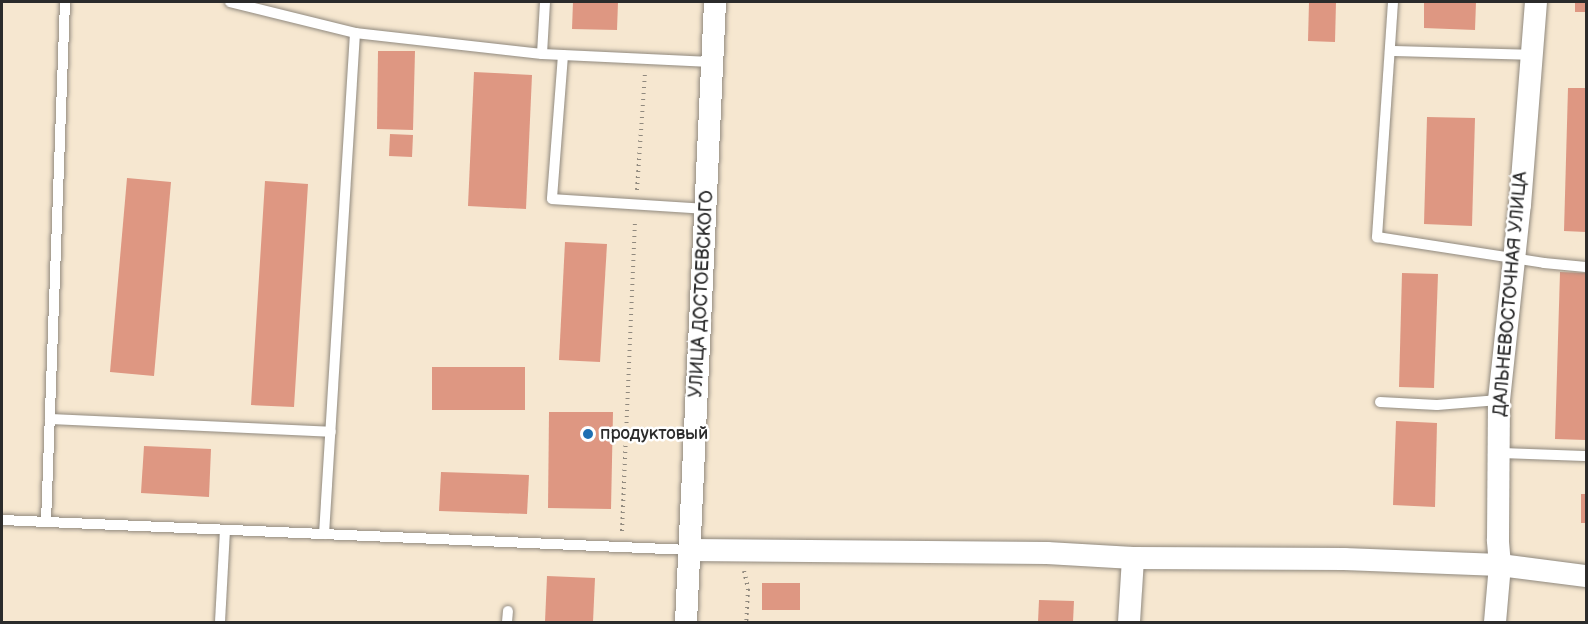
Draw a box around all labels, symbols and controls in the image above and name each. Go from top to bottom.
street label: ДАЛЬНЕВОСТОЧНАЯ УЛИЦА [1490,171,1532,417]
street label: УЛИЦА ДОСТОЕВСКОГО [686,190,718,398]
place label: продуктовый [600,423,708,445]
marker: продуктовый [581,427,595,441]

